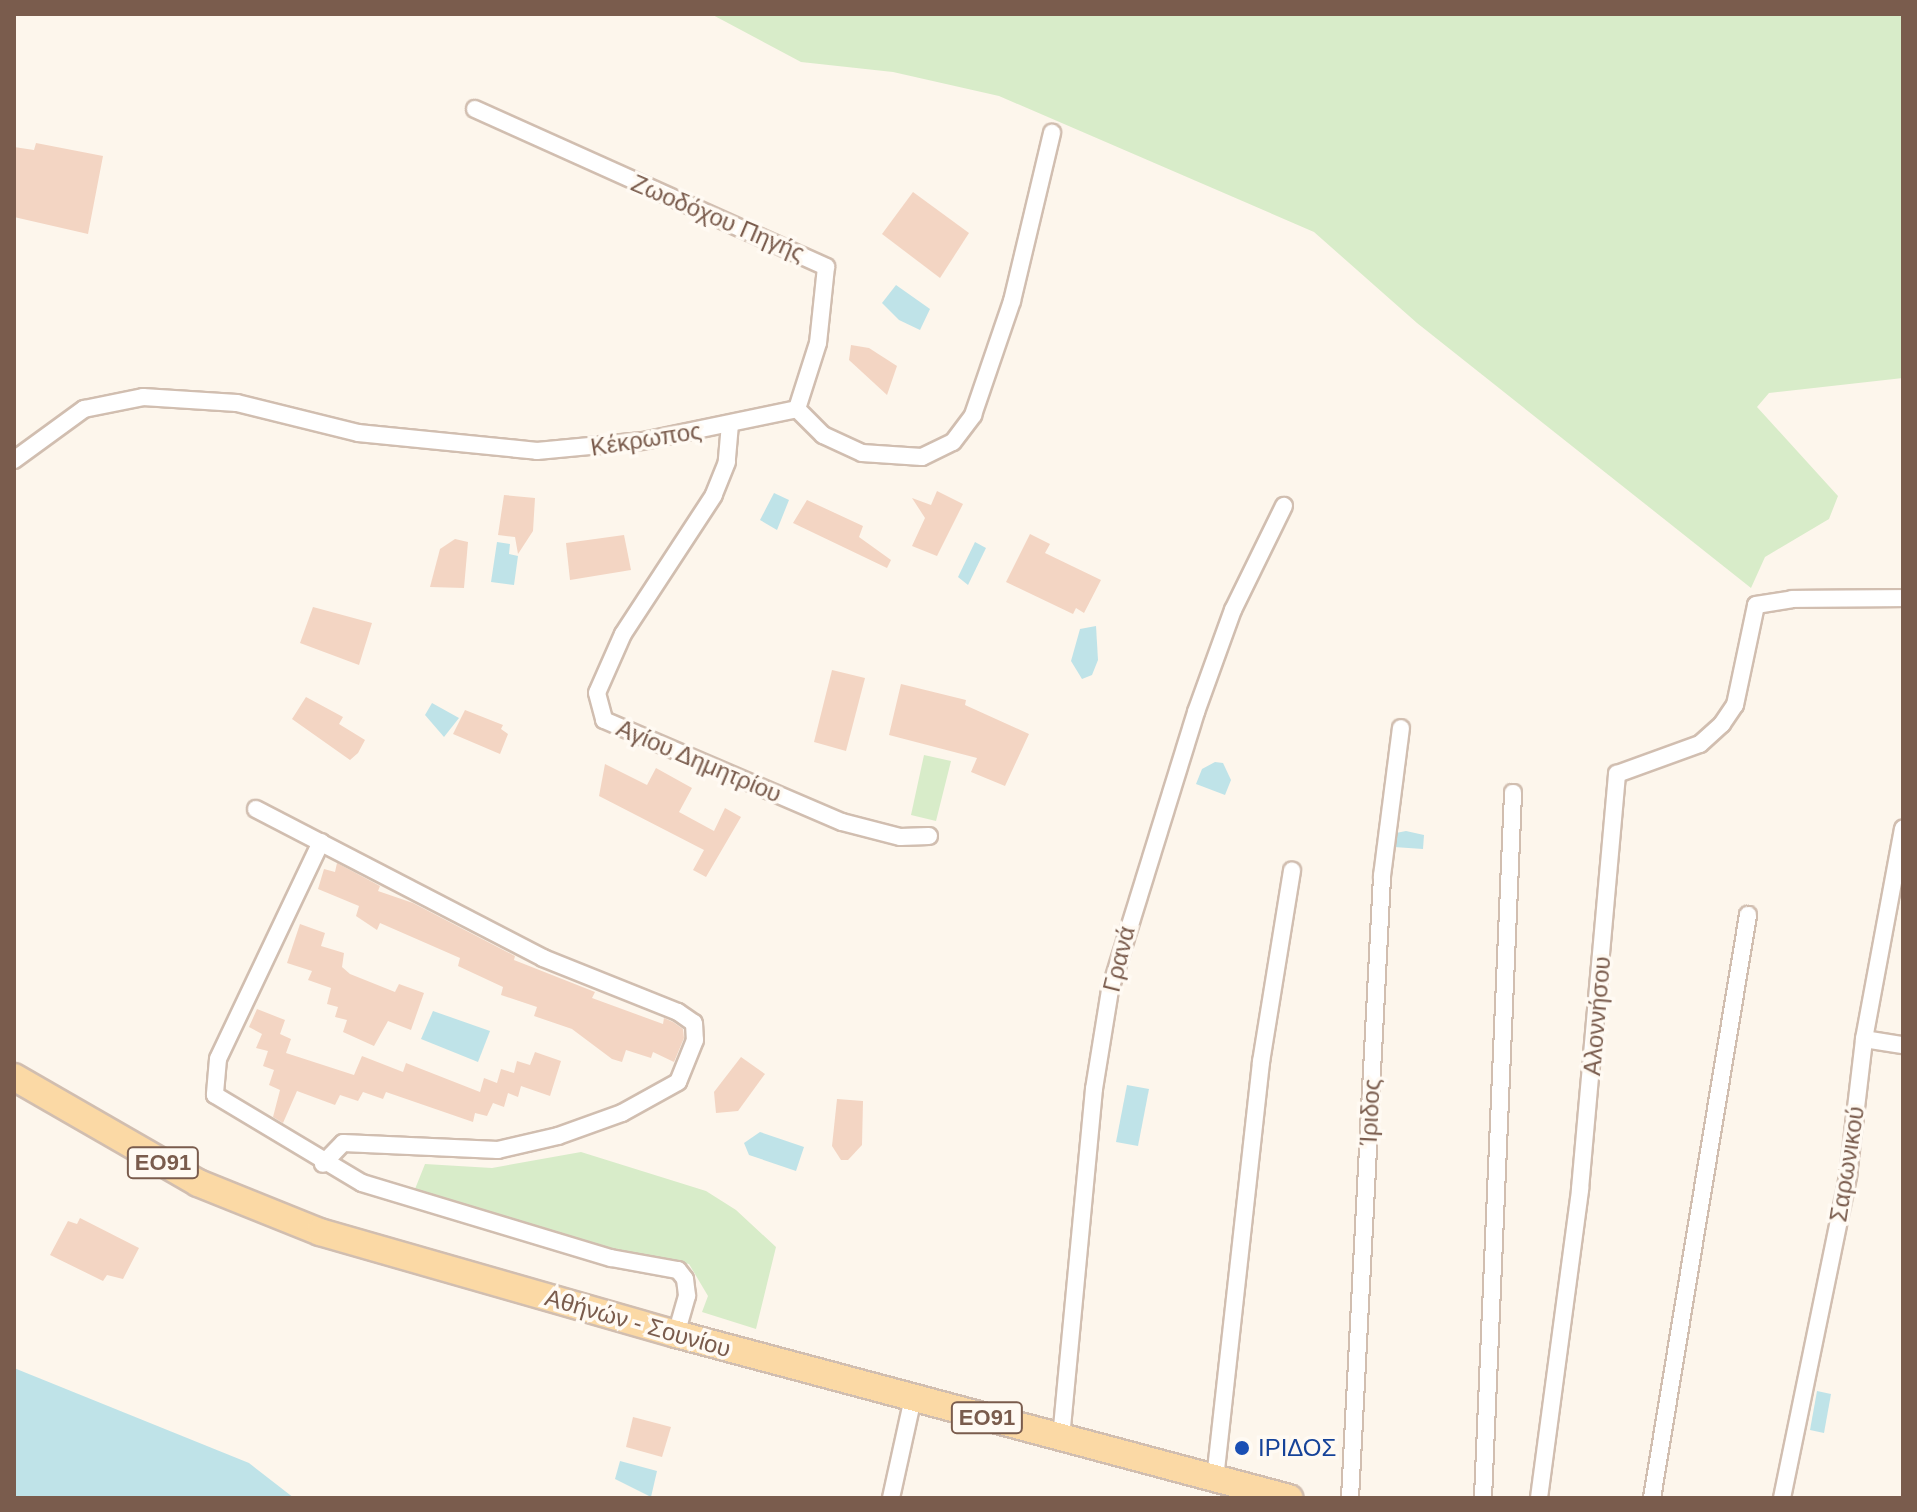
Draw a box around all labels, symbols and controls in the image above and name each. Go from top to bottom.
street label: Ζωοδόχου Πηγής [627,169,809,267]
street label: Κέκρωπος [588,416,704,462]
street label: Αγίου Δημητρίου [612,713,786,809]
street label: Γρανά [1097,923,1141,995]
street label: Αλοννήσου [1577,955,1617,1077]
street label: Ίριδος [1354,1078,1386,1146]
street label: Σαρωνικού [1824,1104,1870,1224]
road number: ΕΟ91 [125,1145,201,1181]
street label: Αθήνών - Σουνίου [542,1283,734,1363]
road number: ΕΟ91 [949,1400,1025,1436]
place label: ΙΡΙΔΟΣ [1258,1434,1336,1462]
marker: ΙΡΙΔΟΣ [1233,1439,1251,1457]

